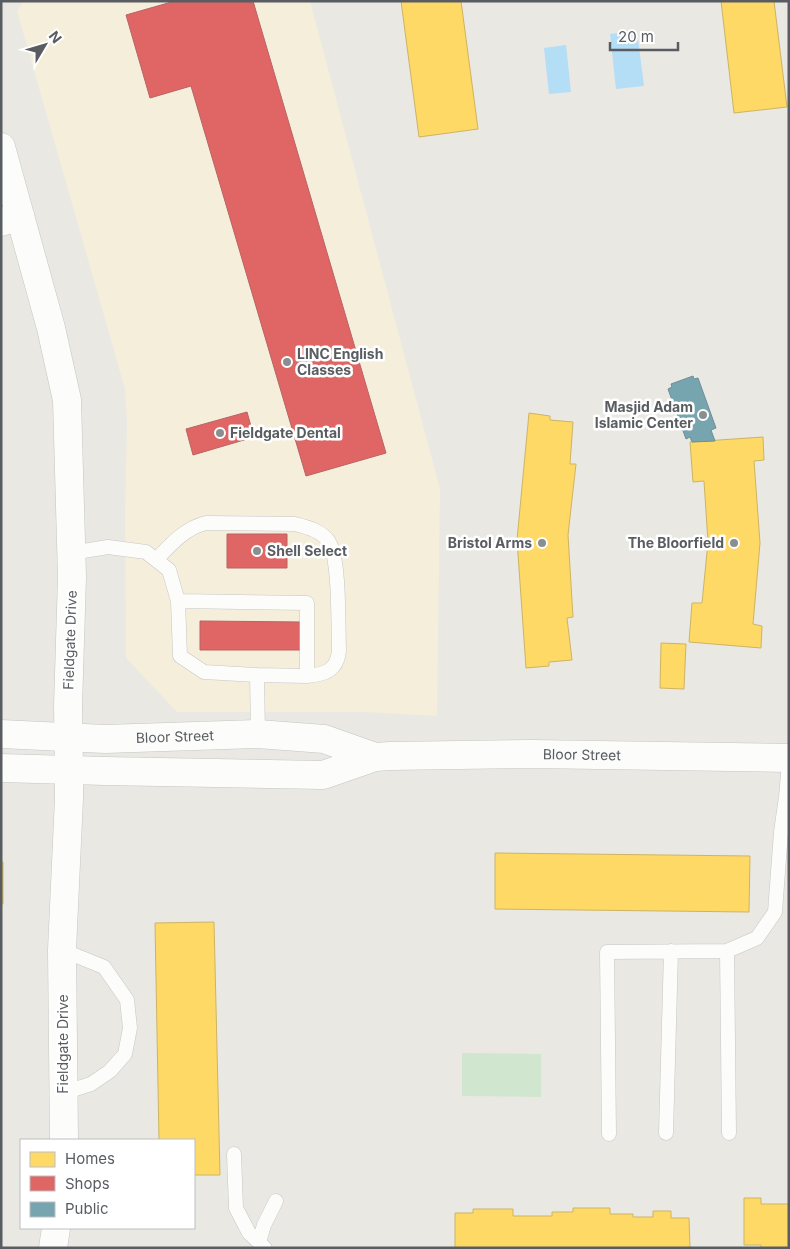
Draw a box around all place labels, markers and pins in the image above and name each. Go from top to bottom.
place label: LINC English Classes [297,345,383,378]
marker: LINC English Classes [281,356,293,368]
place label: Masjid Adam Islamic Center [595,398,693,431]
marker: Masjid Adam Islamic Center [697,409,709,421]
place label: Fieldgate Dental [230,424,341,441]
marker: Fieldgate Dental [214,427,226,439]
place label: Bristol Arms [448,534,532,551]
place label: The Bloorfield [628,534,724,551]
marker: Bristol Arms [536,537,548,549]
marker: The Bloorfield [728,537,740,549]
place label: Shell Select [267,542,347,559]
marker: Shell Select [251,545,263,557]

